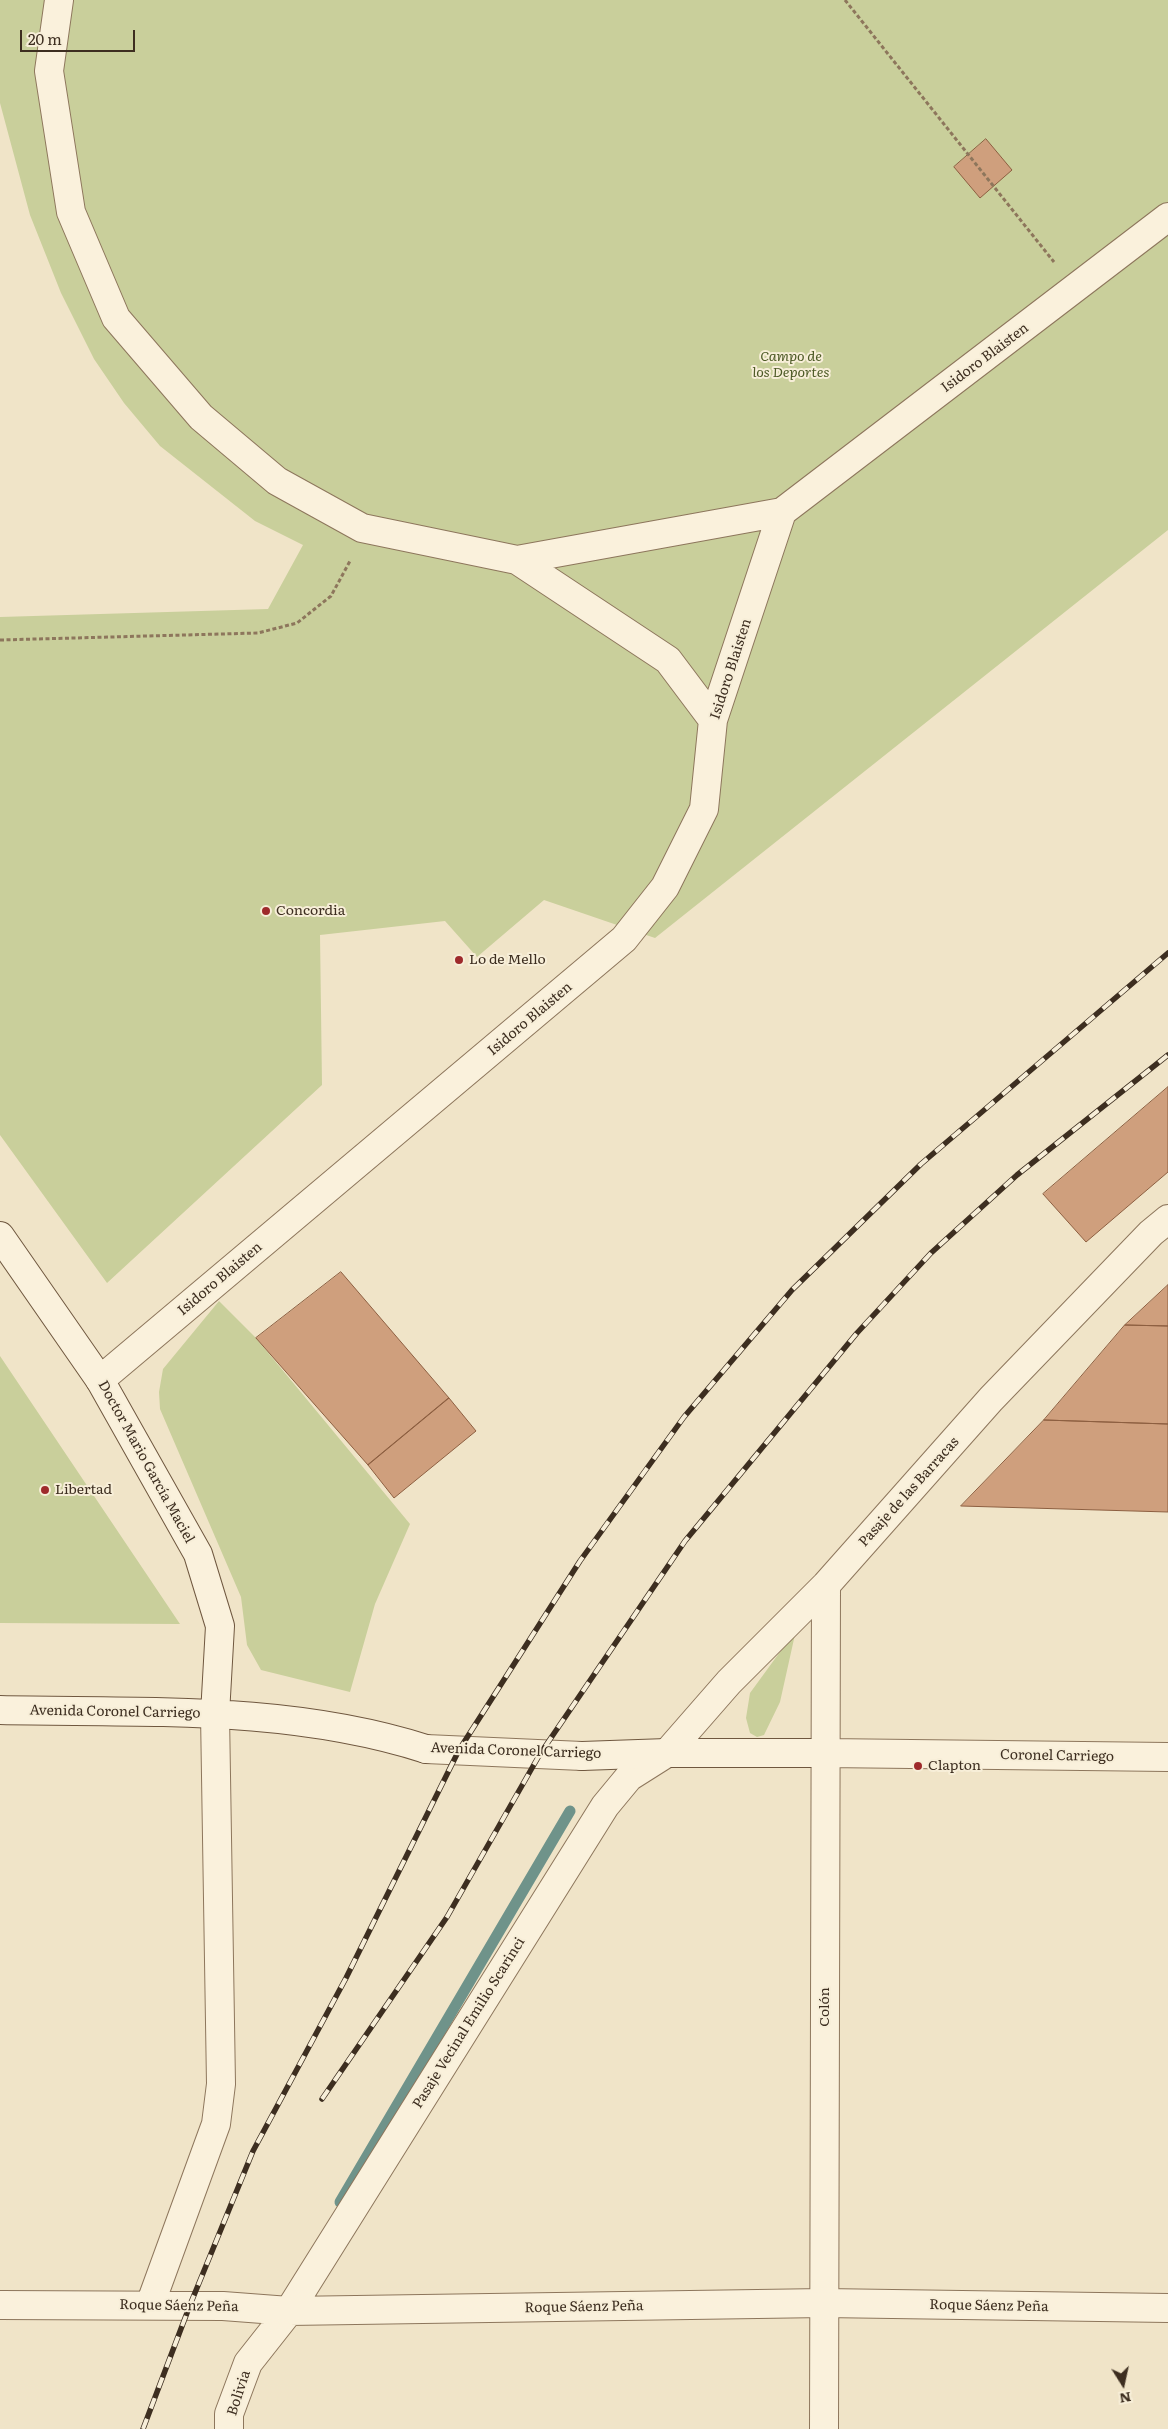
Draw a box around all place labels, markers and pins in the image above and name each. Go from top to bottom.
place label: Concordia [276,903,345,919]
marker: Concordia [260,905,272,917]
place label: Lo de Mello [469,952,546,968]
marker: Lo de Mello [453,954,465,966]
place label: Libertad [55,1482,112,1498]
marker: Libertad [39,1484,51,1496]
place label: Clapton [928,1758,981,1774]
marker: Clapton [912,1760,924,1772]

